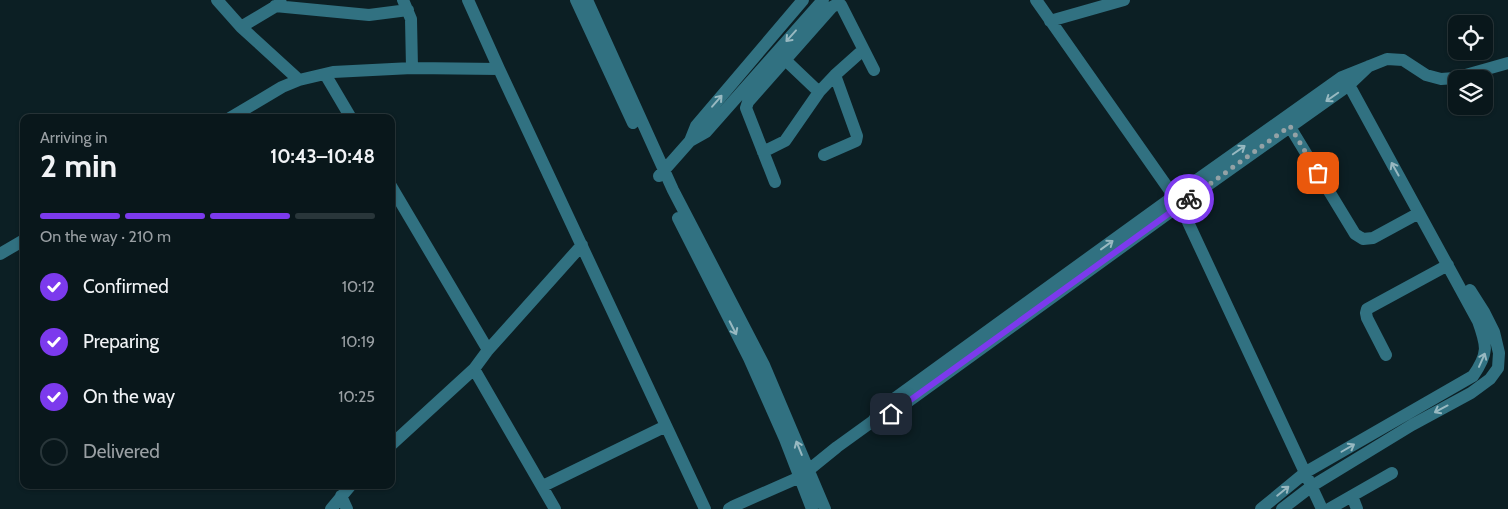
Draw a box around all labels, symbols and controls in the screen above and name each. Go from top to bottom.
map controls [1448,15,1493,115]
button: locate [1448,15,1493,60]
one-way arrow [785,30,797,43]
button: layers [1448,70,1493,115]
one-way arrow [1325,92,1339,102]
one-way arrow [711,95,723,108]
text: Arriving in [40,128,107,147]
text: 10:43–10:48 [270,145,375,168]
one-way arrow [1232,145,1246,155]
text: 2 min [40,146,117,185]
pin [1297,152,1339,194]
icon: bag [1304,159,1332,187]
one-way arrow [1390,161,1400,176]
courier [1164,174,1214,224]
icon: bike [1175,185,1203,213]
text: On the way · 210 m [40,227,171,246]
one-way arrow [1100,240,1114,250]
icon: check [40,273,68,301]
text: Confirmed [83,275,169,298]
text: 10:12 [342,277,375,296]
one-way arrow [729,320,738,335]
icon: check [40,328,68,356]
text: Preparing [83,330,159,353]
text: 10:19 [341,332,375,351]
one-way arrow [1478,353,1488,368]
icon: check [40,383,68,411]
text: On the way [83,385,175,408]
text: 10:25 [338,387,375,406]
pin [870,393,912,435]
icon: home [877,400,905,428]
one-way arrow [1434,404,1449,414]
text: Delivered [83,440,160,463]
one-way arrow [794,441,803,456]
one-way arrow [1341,443,1356,453]
one-way arrow [1276,485,1289,496]

